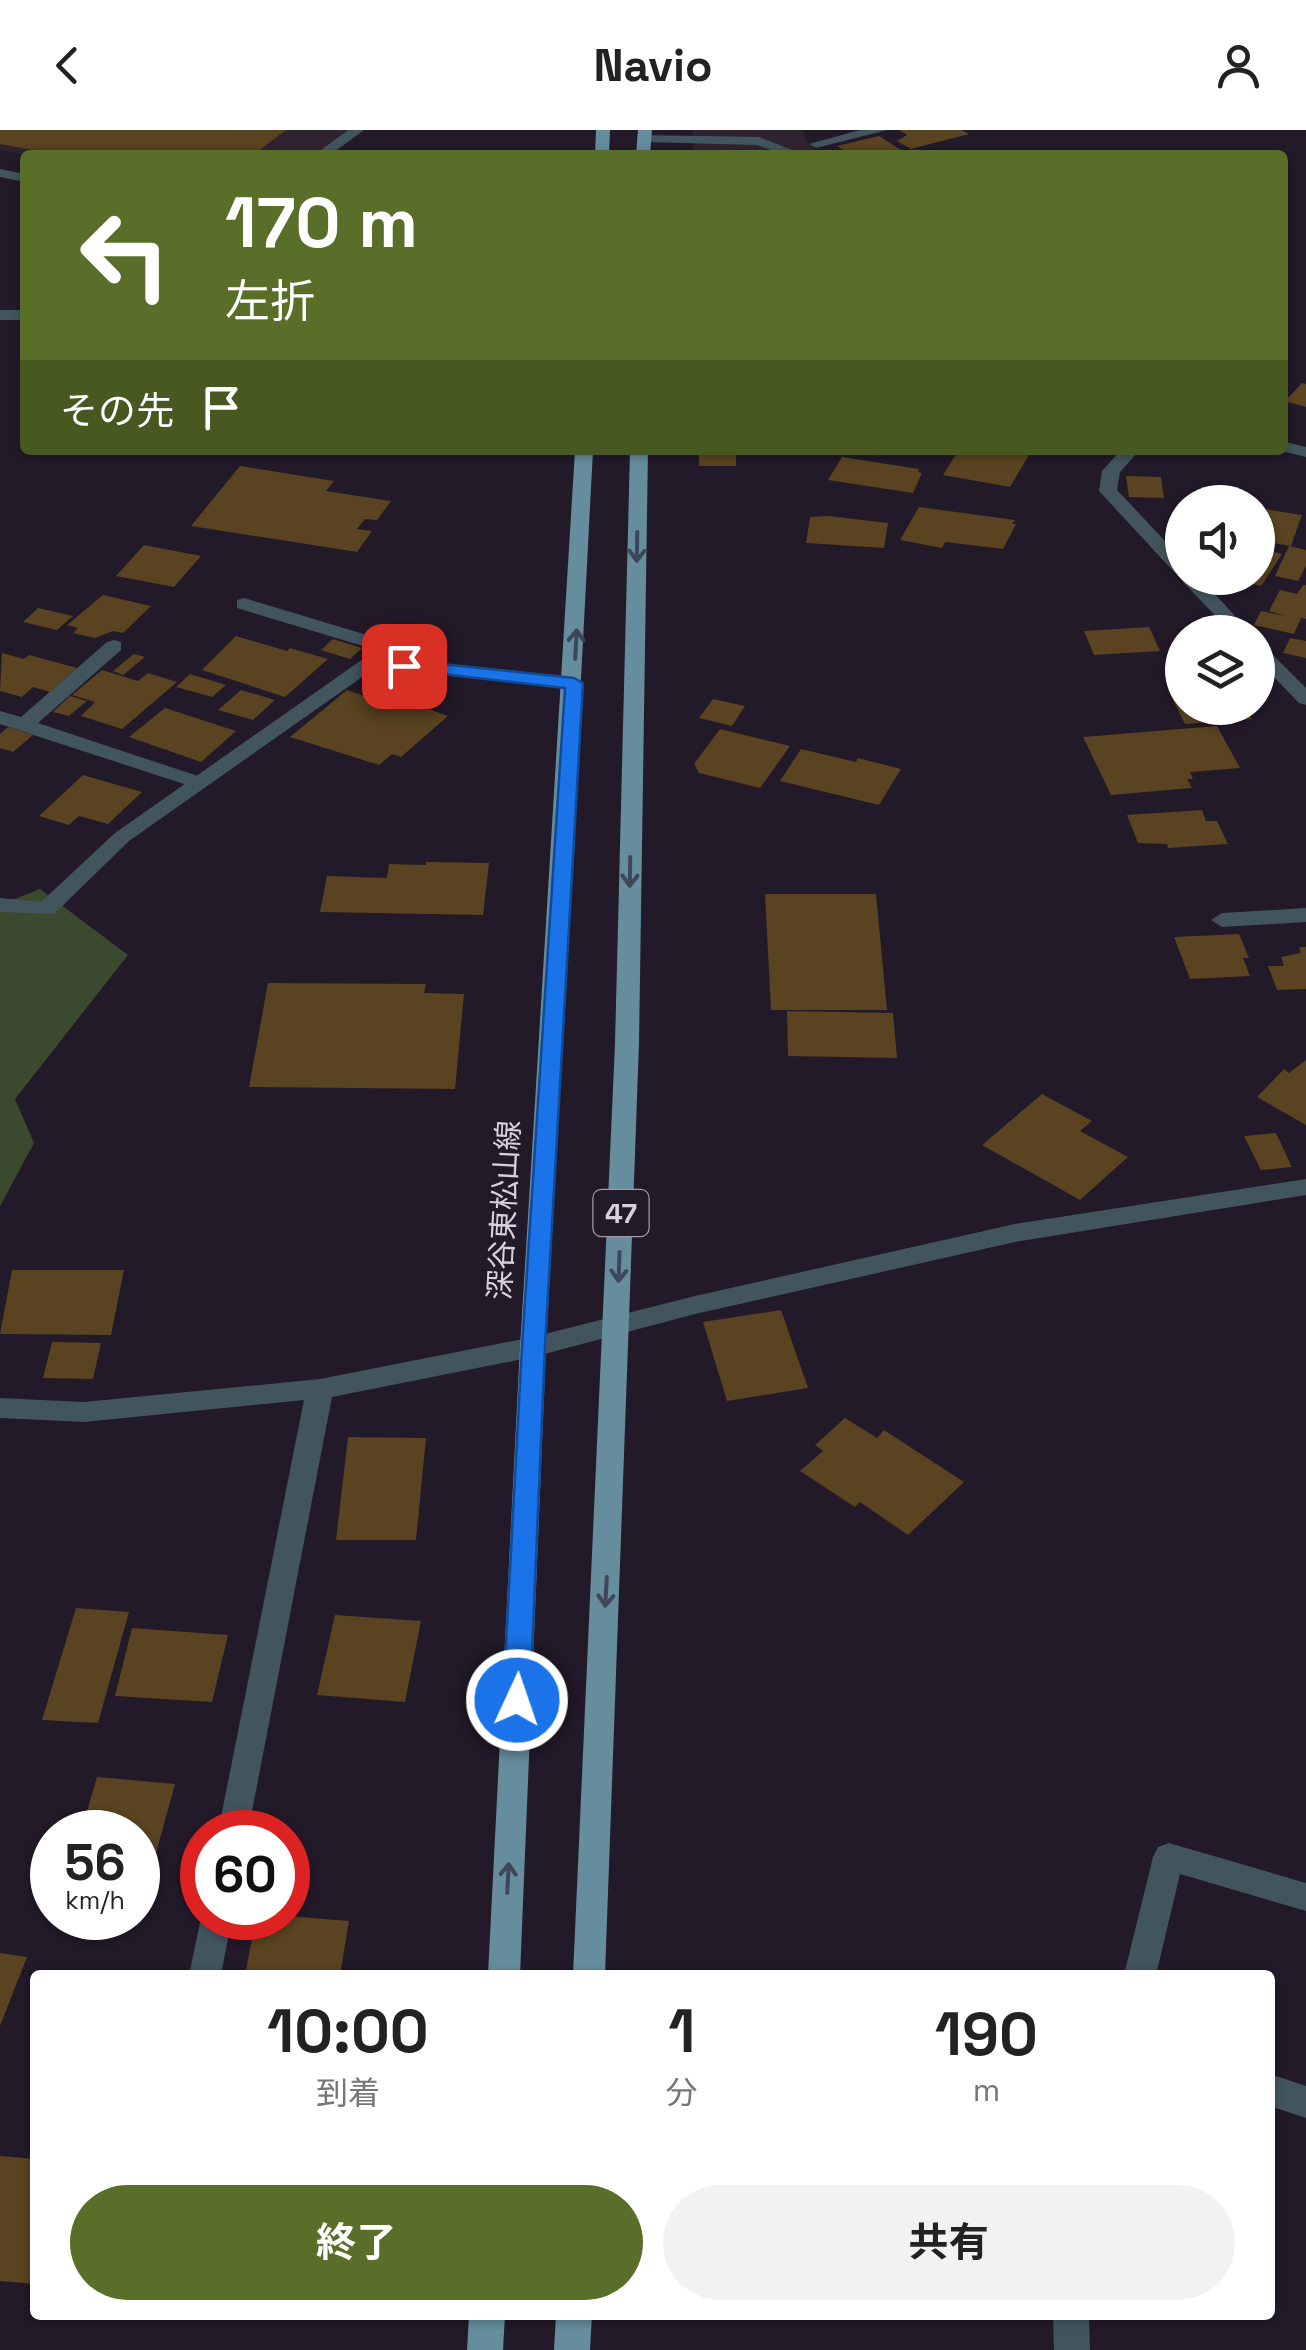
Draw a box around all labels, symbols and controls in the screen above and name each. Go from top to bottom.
text: Navio [593,37,713,94]
icon: back [40,38,95,93]
icon: person [1211,38,1266,93]
text: 170 m [225,178,418,267]
icon: left [60,190,190,320]
text: 左折 [225,273,315,330]
icon: arrive [194,380,249,435]
text: その先 [60,387,174,435]
map controls [1165,485,1275,725]
button: sound [1165,485,1275,595]
one-way arrow [628,530,646,563]
button: layers [1165,615,1275,725]
pin [362,624,447,709]
one-way arrow [566,629,585,661]
icon: arrive [377,639,432,694]
one-way arrow [621,856,640,888]
street label: 深谷東松山線 [480,1119,528,1301]
road number: 47 [594,1190,648,1236]
one-way arrow [610,1251,629,1283]
one-way arrow [596,1575,615,1607]
position arrow [465,1648,569,1752]
speed limit sign: 60 [180,1810,310,1940]
text: 56 [65,1831,125,1895]
one-way arrow [499,1862,518,1894]
text: km/h [65,1884,125,1916]
text: 10:00 [267,1993,429,2070]
text: 1 [668,1993,695,2070]
text: 190 [935,1996,1038,2073]
text: m [973,2070,1000,2110]
text: 到着 [316,2073,380,2113]
text: 分 [666,2073,698,2113]
button: 終了 [70,2185,643,2300]
button: 共有 [663,2185,1235,2300]

